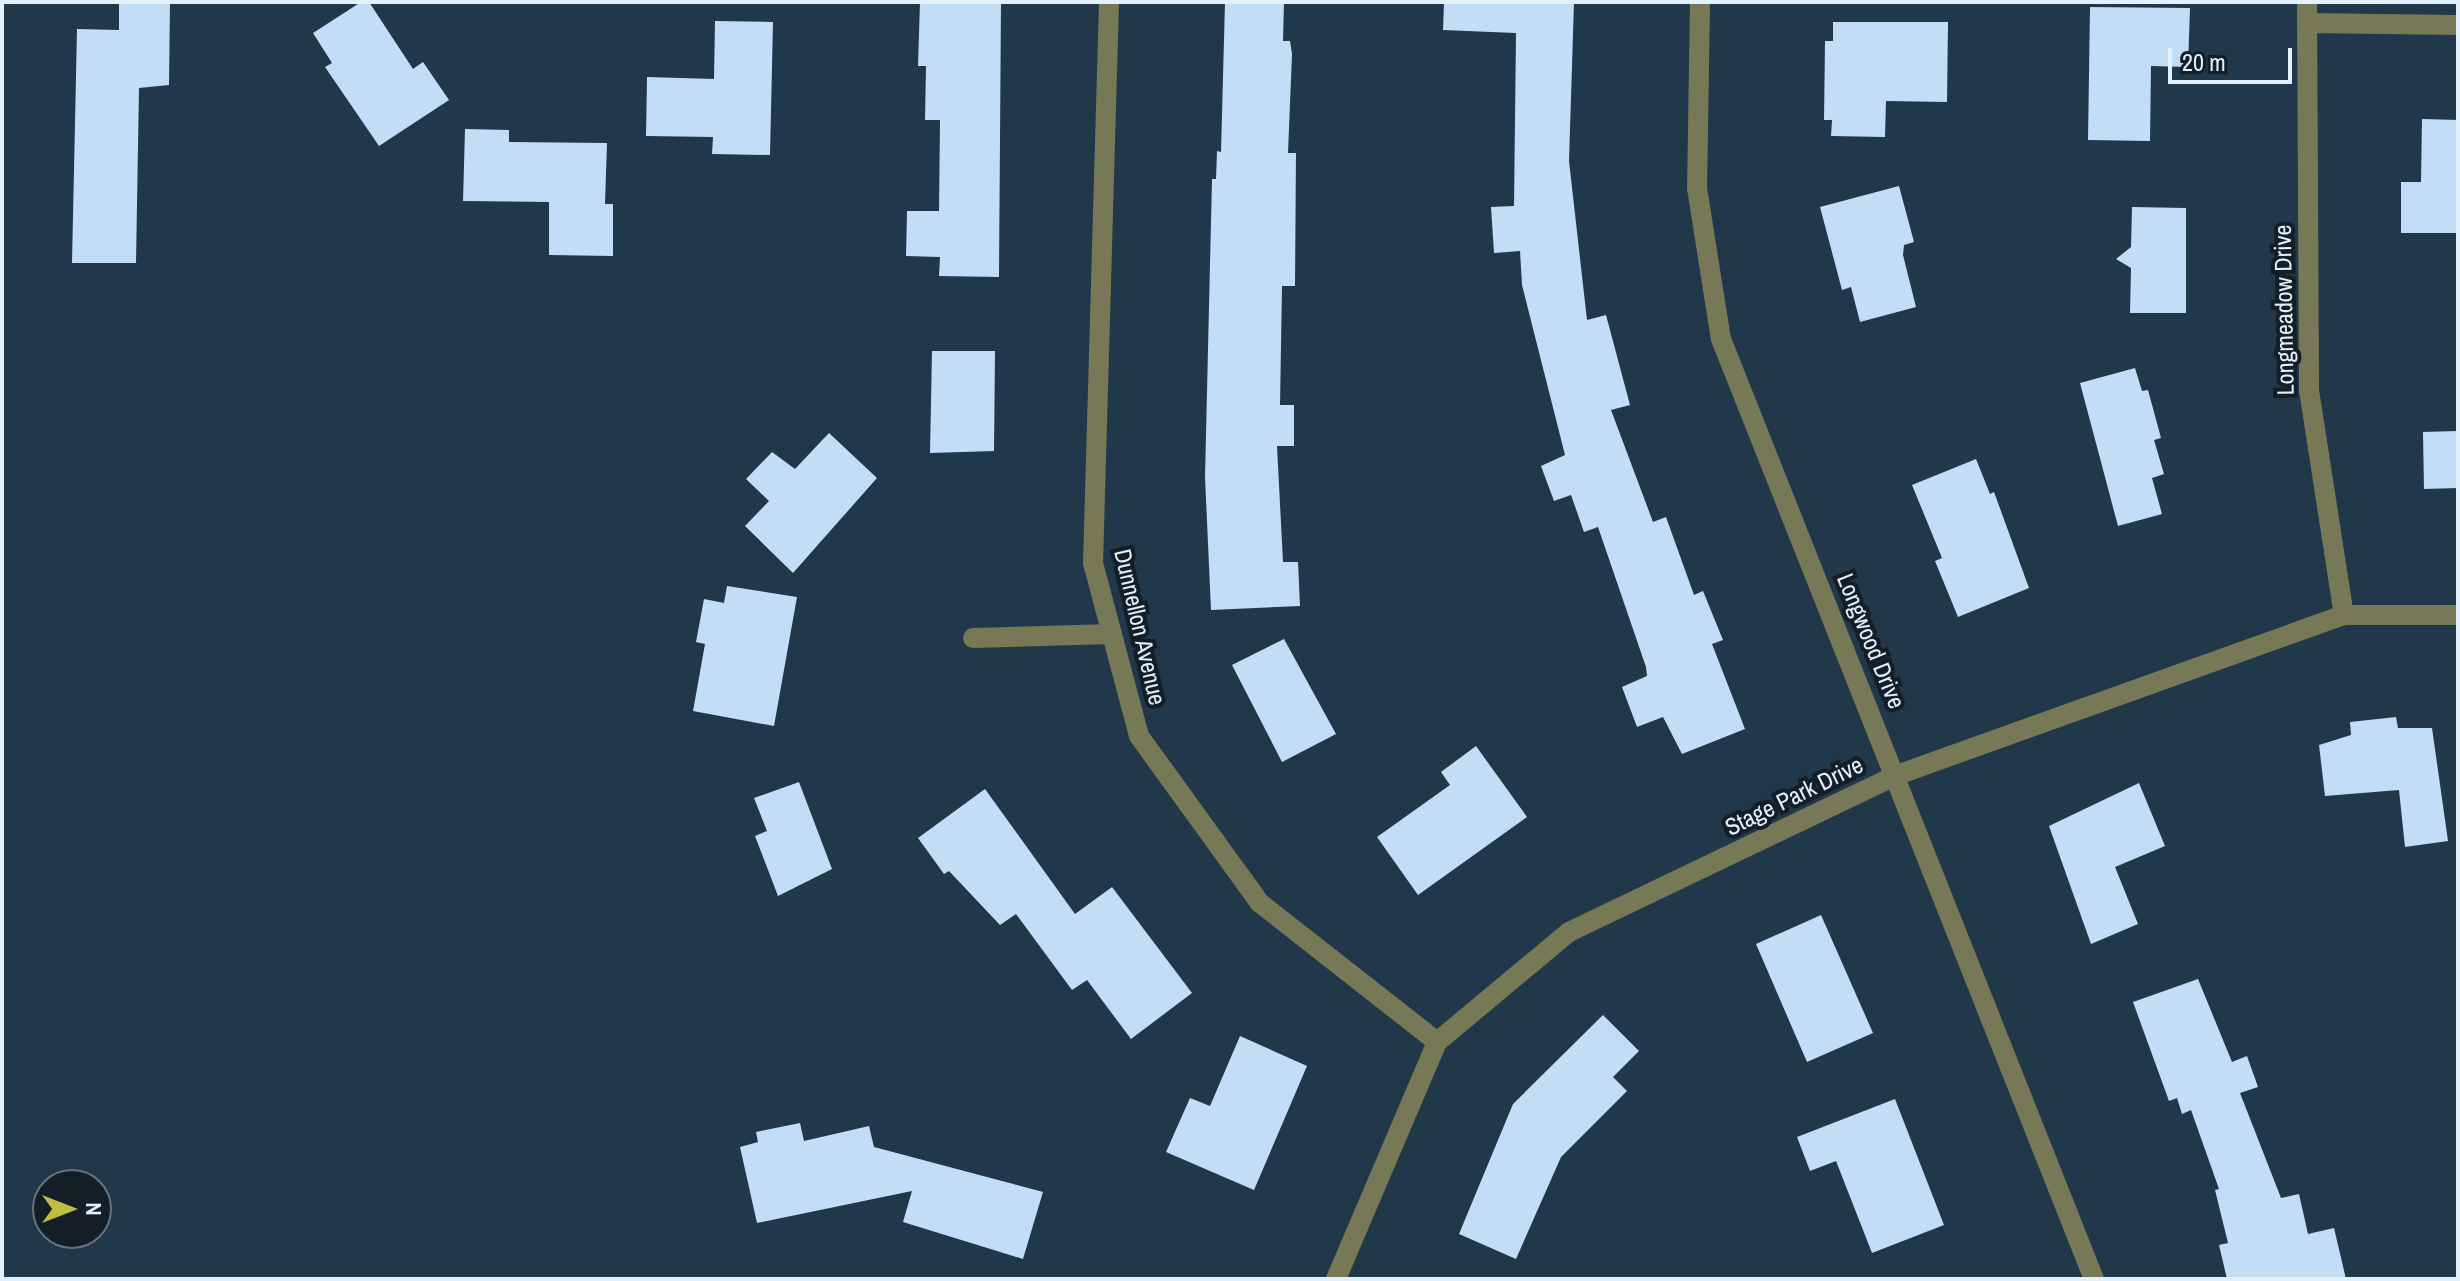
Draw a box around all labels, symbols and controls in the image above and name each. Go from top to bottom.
scale bar [2172,32,2296,82]
text: 20 m [2182,46,2226,78]
street label: Longmeadow Drive [2268,224,2300,396]
street label: Dunnellon Avenue [1108,546,1172,708]
street label: Longwood Drive [1831,569,1911,713]
street label: Stage Park Drive [1720,750,1868,842]
north arrow [32,1169,112,1249]
text: N [79,1202,109,1216]

